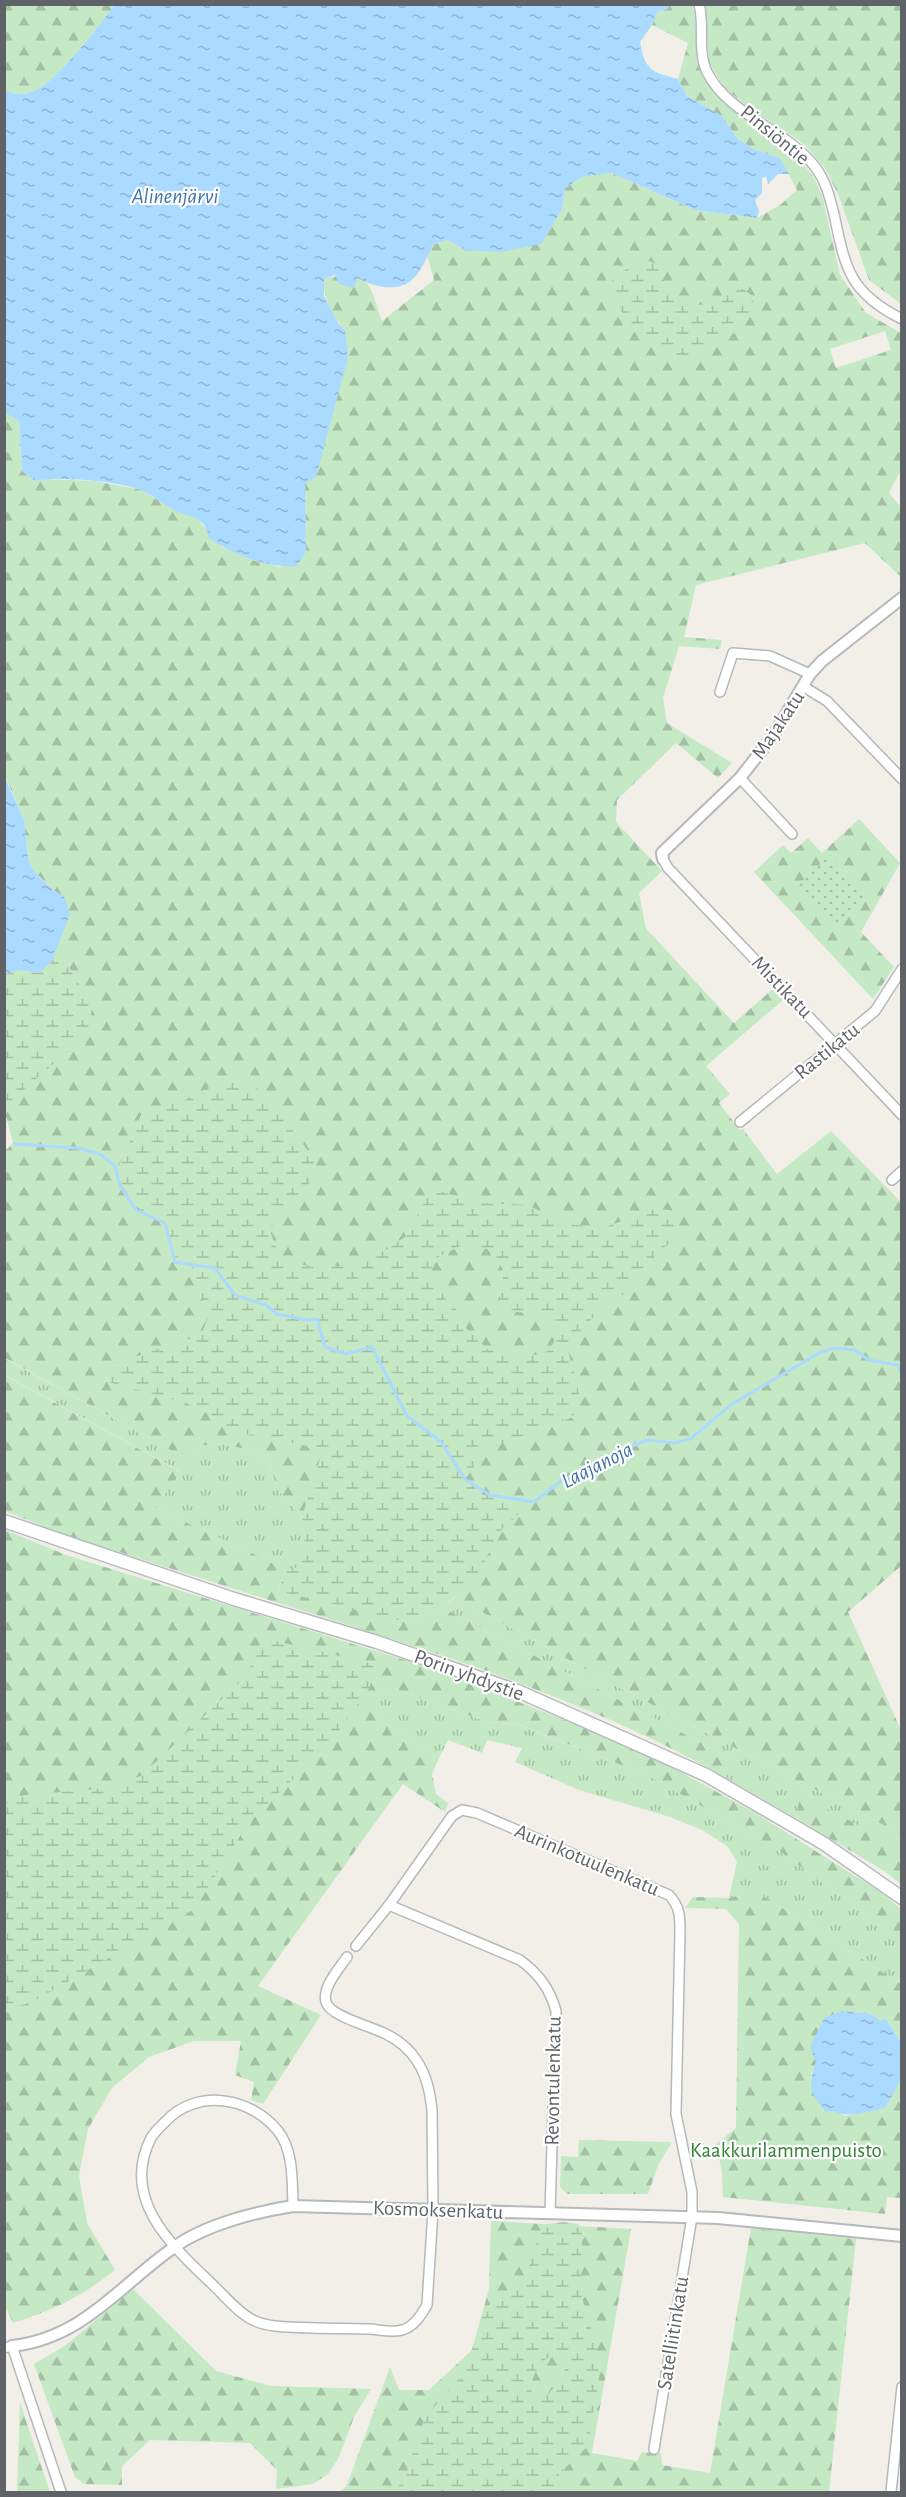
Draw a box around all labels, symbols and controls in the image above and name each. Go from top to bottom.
street label: Pinsiöntie [736,101,814,169]
water label: Alinenjärvi [131,185,219,207]
street label: Majakatu [748,687,809,763]
street label: Mistikatu [748,952,817,1022]
street label: Rastikatu [791,1019,864,1083]
water label: Laajanoja [558,1438,636,1492]
street label: Porin yhdystie [411,1645,527,1705]
street label: Aurinkotuulenkatu [512,1820,663,1900]
street label: Revontulenkatu [541,2016,565,2146]
park label: Kaakkurilammenpuisto [690,2140,882,2161]
street label: Kosmoksenkatu [373,2197,504,2223]
street label: Satelliitinkatu [654,2274,692,2391]

